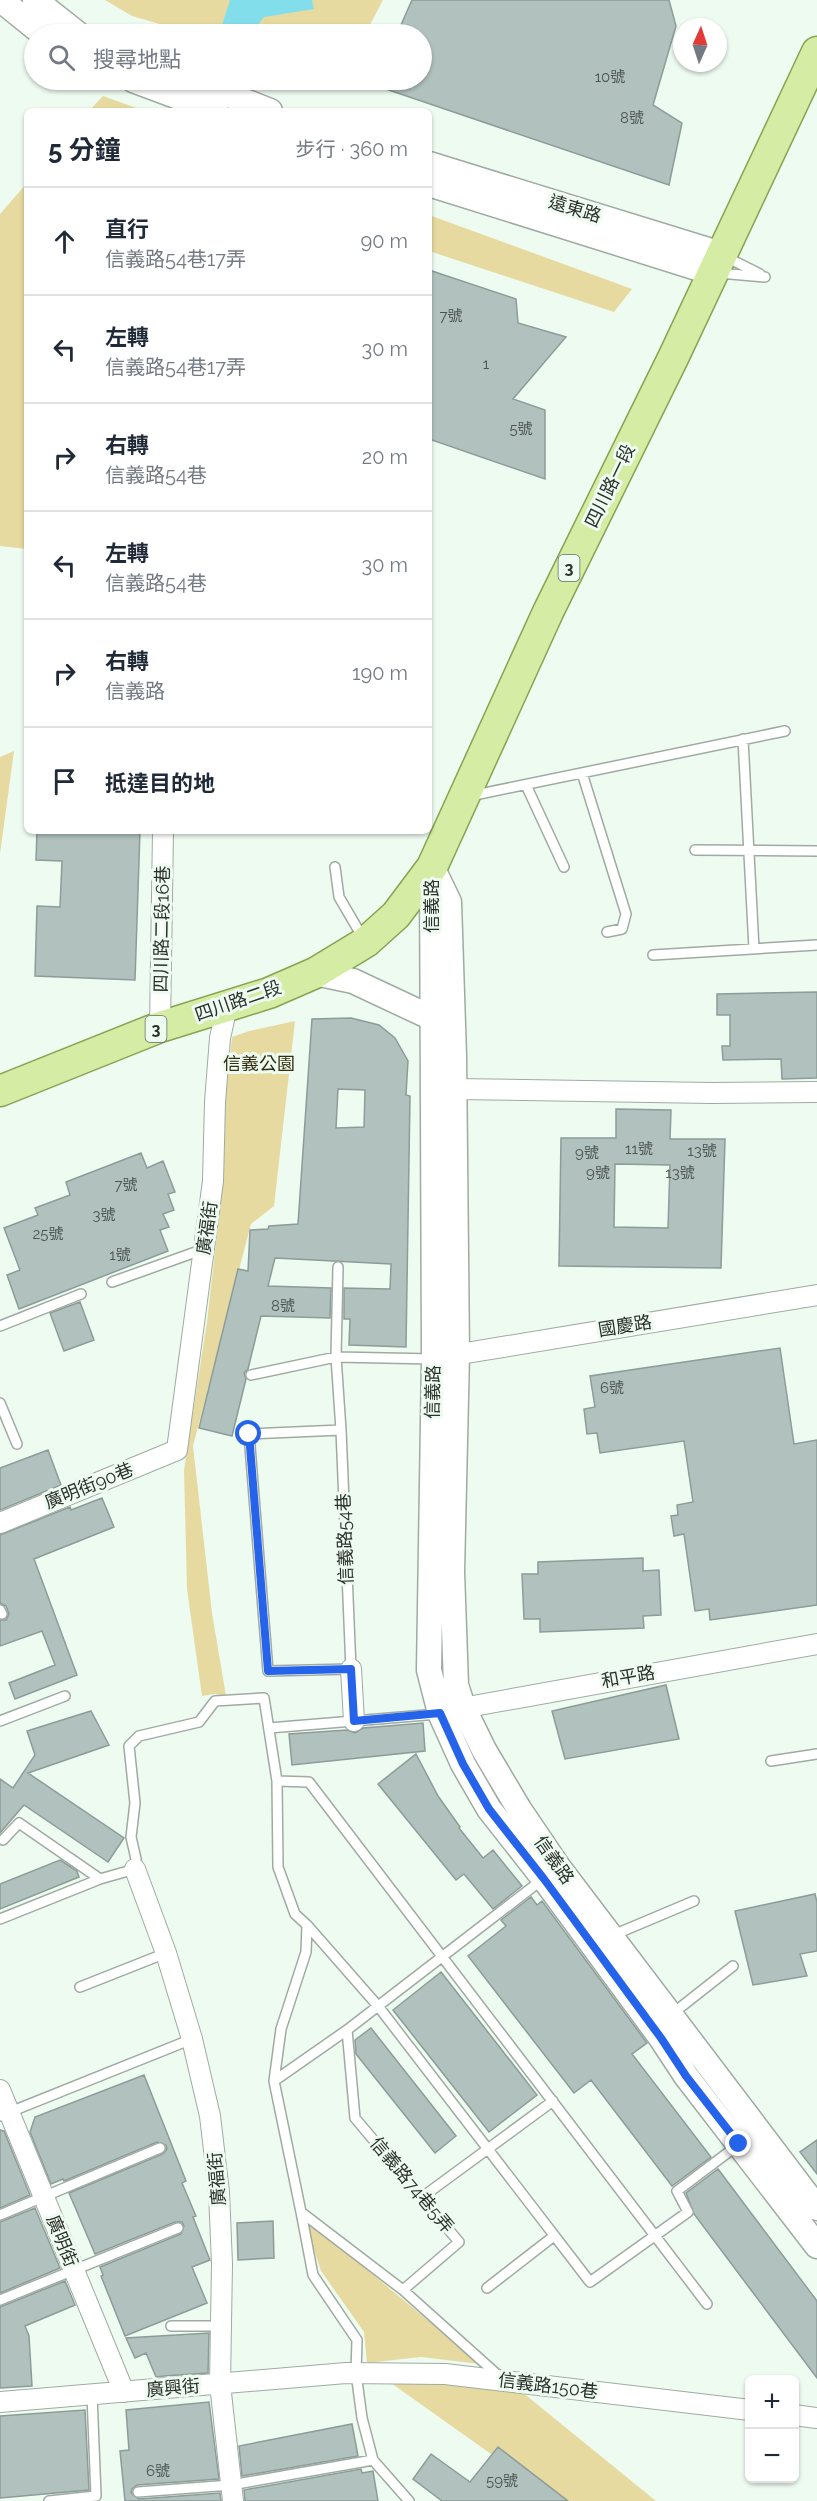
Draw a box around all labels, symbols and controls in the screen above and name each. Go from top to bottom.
north arrow [673,18,727,72]
search box [24,24,432,90]
icon: search [45,41,78,74]
text: 搜尋地點 [93,46,181,72]
house number: 10號 [595,68,625,86]
house number: 8號 [620,109,644,127]
text: 5 分鐘 [48,135,121,165]
text: 步行 · 360 m [296,137,408,161]
street label: 遠東路 [546,191,604,226]
text: 直行 [105,216,149,242]
icon: ahead [48,225,81,258]
text: 90 m [361,229,408,253]
text: 信義路54巷17弄 [105,247,246,271]
house number: 7號 [439,307,463,325]
text: 左轉 [105,324,149,350]
icon: left [48,333,81,366]
text: 30 m [362,337,408,361]
text: 信義路54巷17弄 [105,355,246,379]
house number: 1 [483,355,490,373]
house number: 5號 [509,420,533,438]
text: 右轉 [105,432,149,458]
icon: right [48,441,81,474]
street label: 四川路一段 [580,441,639,531]
text: 20 m [362,445,408,469]
text: 信義路54巷 [105,463,207,487]
text: 左轉 [105,540,149,566]
icon: left [48,549,81,582]
text: 30 m [362,553,408,577]
road number: 3 [558,555,580,581]
text: 信義路54巷 [105,571,207,595]
text: 右轉 [105,648,149,674]
icon: right [48,657,81,690]
text: 190 m [352,661,408,685]
text: 信義路 [105,679,165,703]
icon: arrive [48,765,81,798]
text: 抵達目的地 [105,770,215,796]
street label: 四川路二段16巷 [150,866,173,992]
street label: 信義路 [421,879,442,933]
street label: 四川路二段 [192,976,284,1025]
road number: 3 [146,1016,166,1042]
park label: 信義公園 [223,1053,295,1074]
house number: 11號 [625,1140,653,1158]
house number: 13號 [687,1142,717,1160]
house number: 9號 [575,1144,599,1162]
house number: 9號 [586,1164,610,1182]
house number: 13號 [665,1164,695,1182]
house number: 7號 [114,1176,138,1194]
street label: 廣福街 [192,1200,221,1256]
house number: 3號 [92,1206,116,1224]
house number: 25號 [33,1225,64,1243]
house number: 1號 [109,1246,131,1264]
house number: 8號 [271,1297,295,1315]
street label: 國慶路 [597,1311,653,1340]
street label: 信義路 [422,1365,443,1419]
house number: 6號 [600,1379,624,1397]
route start [235,1420,261,1446]
street label: 廣明街90巷 [41,1458,136,1513]
street label: 信義路54巷 [332,1493,357,1585]
street label: 和平路 [600,1661,656,1692]
street label: 信義路 [530,1832,578,1888]
route end [725,2130,751,2156]
street label: 信義路74巷5弄 [366,2133,458,2237]
street label: 廣福街 [204,2151,229,2207]
street label: 廣明街 [43,2212,82,2270]
street label: 信義路150巷 [497,2369,599,2402]
street label: 廣興街 [145,2375,201,2400]
map controls [745,2375,799,2483]
button: + [745,2375,799,2429]
button: − [745,2429,799,2483]
house number: 6號 [146,2462,170,2480]
house number: 59號 [486,2472,518,2490]

